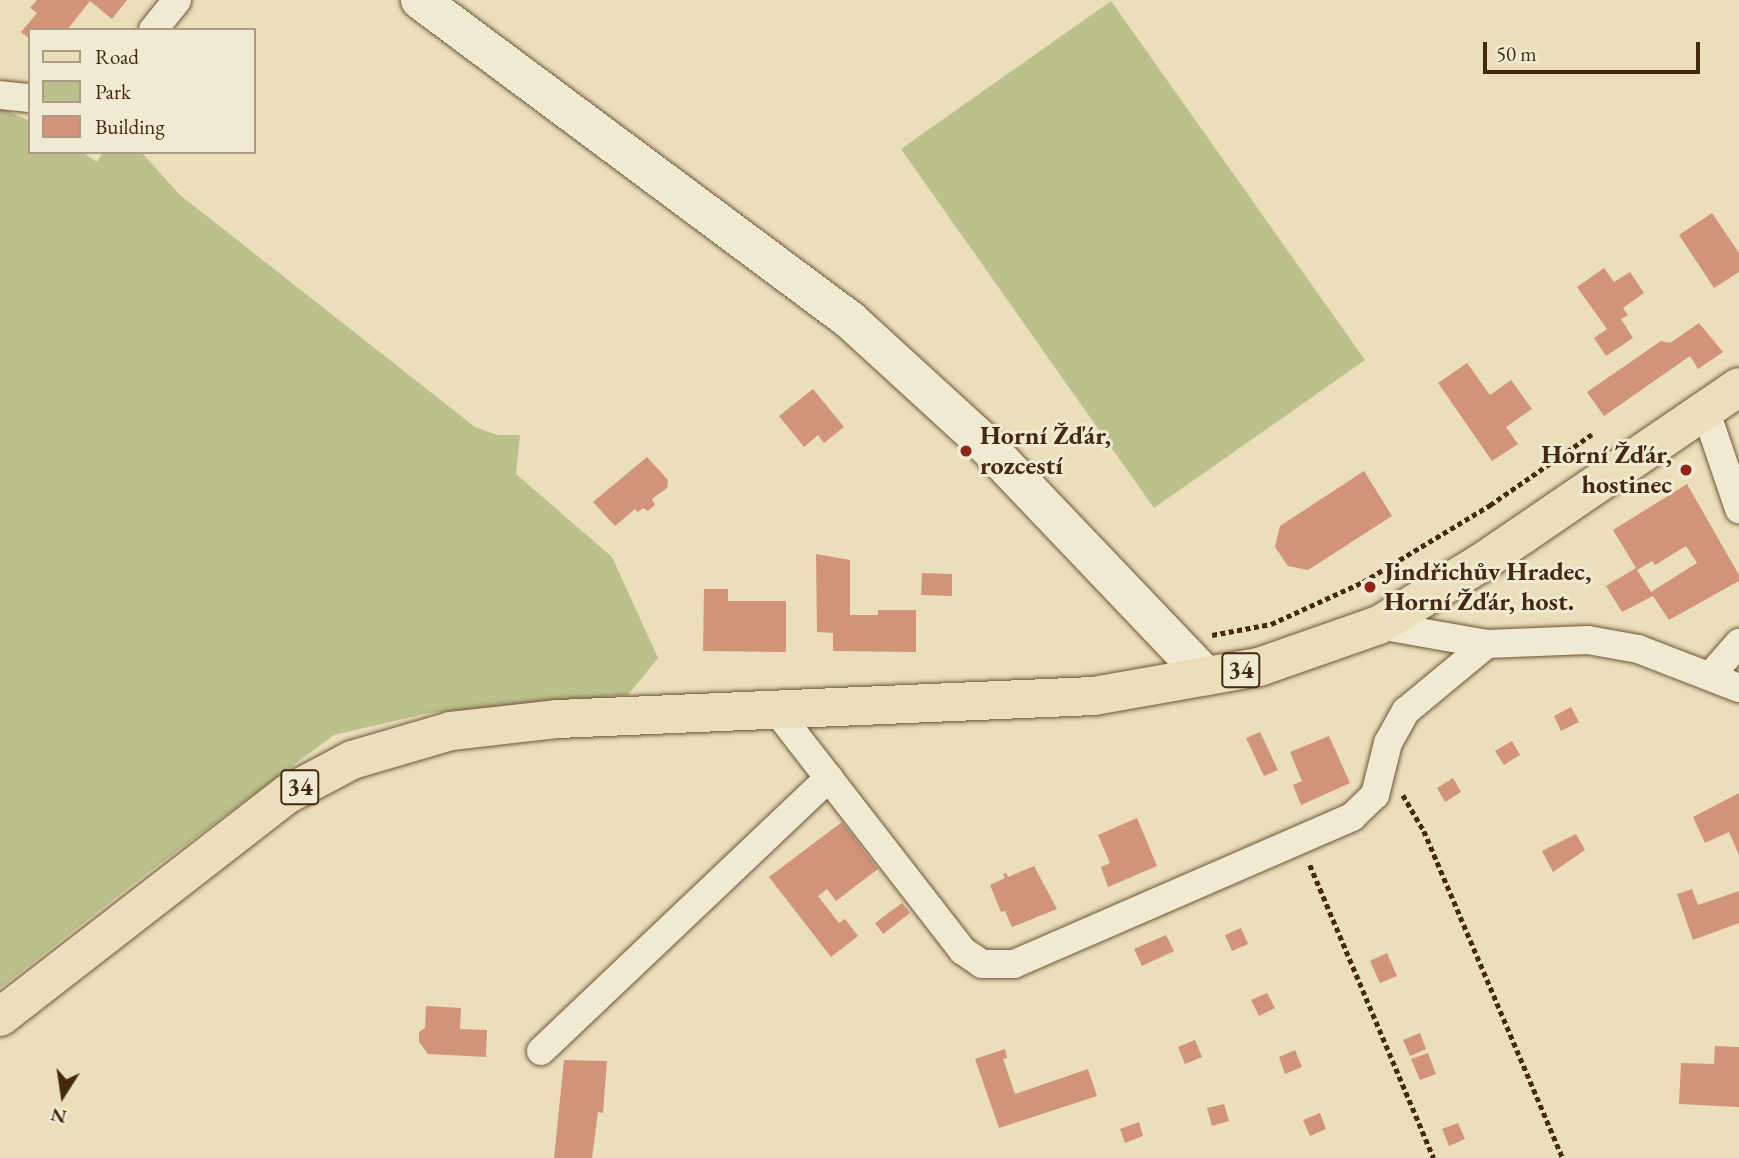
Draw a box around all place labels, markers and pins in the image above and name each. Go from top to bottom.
place label: Horní Žďár, rozcestí [980,420,1111,481]
place label: Horní Žďár, hostinec [1541,439,1672,500]
marker: Horní Žďár, rozcestí [958,443,974,459]
marker: Horní Žďár, hostinec [1678,462,1694,478]
place label: Jindřichův Hradec, Horní Žďár, host. [1384,556,1591,618]
marker: Jindřichův Hradec, Horní Žďár, host. [1362,579,1378,595]

